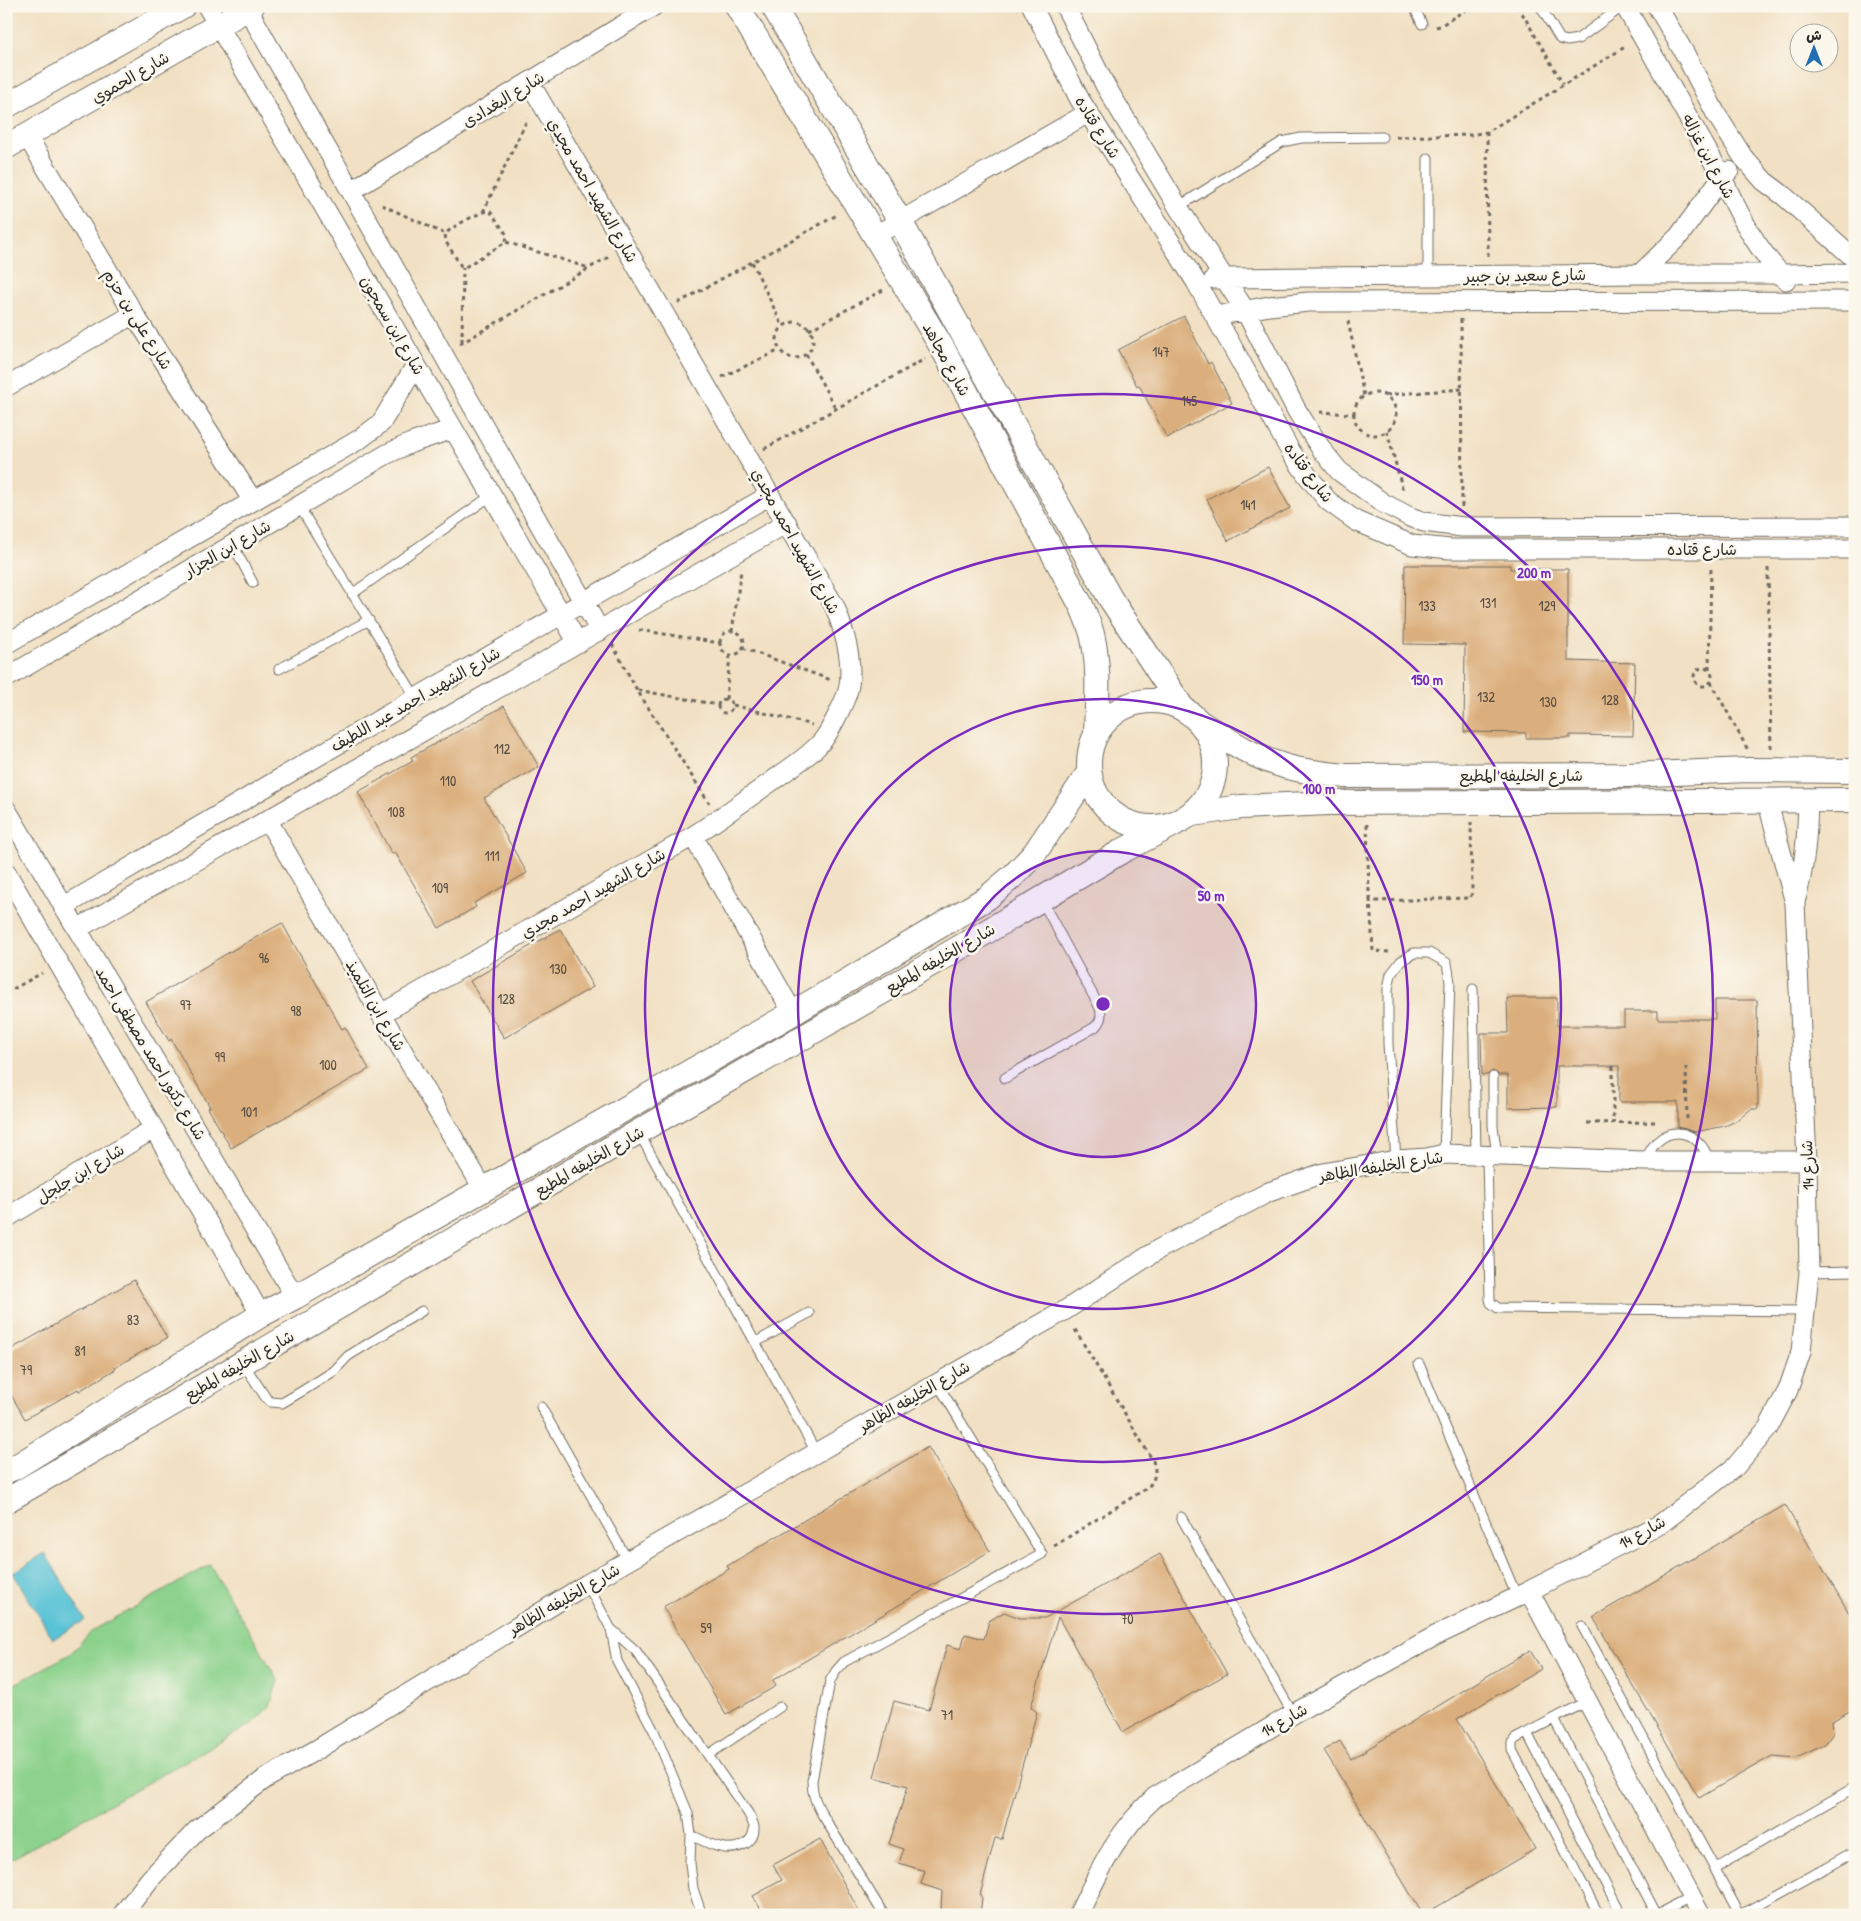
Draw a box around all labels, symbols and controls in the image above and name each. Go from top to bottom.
north arrow [1788,22,1838,72]
text: ش [1806,25,1822,44]
street label: شارع الحموي [87,46,173,109]
street label: شارع البغدادى [458,66,549,133]
street label: شارع قتاده [1069,92,1126,163]
street label: شارع ابن غزاله [1676,110,1741,203]
street label: شارع الشهيد احمد مجدي [542,114,643,267]
street label: شارع سعيد بن جبير [1462,263,1586,288]
street label: شارع على بن حزم [97,264,178,375]
street label: شارع ابن سمجون [355,271,430,379]
street label: شارع مجاهد [917,318,976,400]
house number: 147 [1152,342,1170,361]
house number: 145 [1181,391,1197,410]
street label: شارع قتاده [1278,437,1339,507]
street label: شارع الشهيد احمد مجدي [746,464,845,618]
house number: 141 [1240,495,1256,514]
street label: شارع ابن الجزار [178,514,275,584]
street label: شارع قتاده [1667,538,1737,561]
text: 200 m [1517,562,1551,583]
house number: 131 [1480,593,1496,612]
house number: 133 [1418,596,1436,615]
house number: 129 [1539,596,1555,615]
street label: شارع الشهيد احمد عبد اللطيف [326,641,504,758]
text: 150 m [1411,669,1443,690]
house number: 132 [1477,687,1495,706]
house number: 128 [1601,690,1619,709]
house number: 130 [1539,692,1557,711]
house number: 112 [494,739,511,758]
street label: شارع الخليفه المطيع [1459,764,1583,787]
house number: 110 [440,771,456,790]
text: 100 m [1303,778,1335,799]
house number: 108 [387,802,405,821]
street label: شارع الشهيد احمد مجدي [517,843,670,944]
house number: 111 [484,846,500,865]
house number: 109 [432,878,448,897]
text: 50 m [1198,885,1224,906]
street label: شارع الخليفه المطيع [881,918,1000,999]
house number: 96 [259,948,270,967]
street label: شارع ابن التلميذ [340,955,411,1055]
house number: 130 [549,959,567,978]
street label: شارع دكتور احمد مصطفى احمد [89,962,212,1144]
house number: 128 [497,989,515,1008]
house number: 97 [180,995,192,1014]
centre of rings [1094,995,1112,1013]
house number: 98 [290,1001,302,1020]
house number: 99 [215,1047,225,1066]
house number: 100 [319,1055,337,1074]
house number: 101 [241,1102,257,1121]
street label: شارع الخليفه المطيع [530,1121,649,1202]
street label: شارع ابن جلجل [32,1138,129,1209]
street label: شارع 14 [1795,1140,1820,1190]
street label: شارع الخليفه الظاهر [1315,1145,1445,1188]
house number: 83 [127,1310,139,1329]
street label: شارع الخليفه المطيع [180,1325,299,1406]
house number: 81 [74,1341,86,1360]
street label: شارع الخليفه الظاهر [852,1355,974,1439]
house number: 79 [20,1360,32,1379]
street label: شارع 14 [1615,1510,1670,1555]
street label: شارع الخليفه الظاهر [502,1558,624,1642]
house number: 70 [1120,1609,1134,1628]
house number: 59 [700,1618,712,1637]
street label: شارع 14 [1257,1698,1312,1743]
house number: 71 [941,1705,953,1724]

